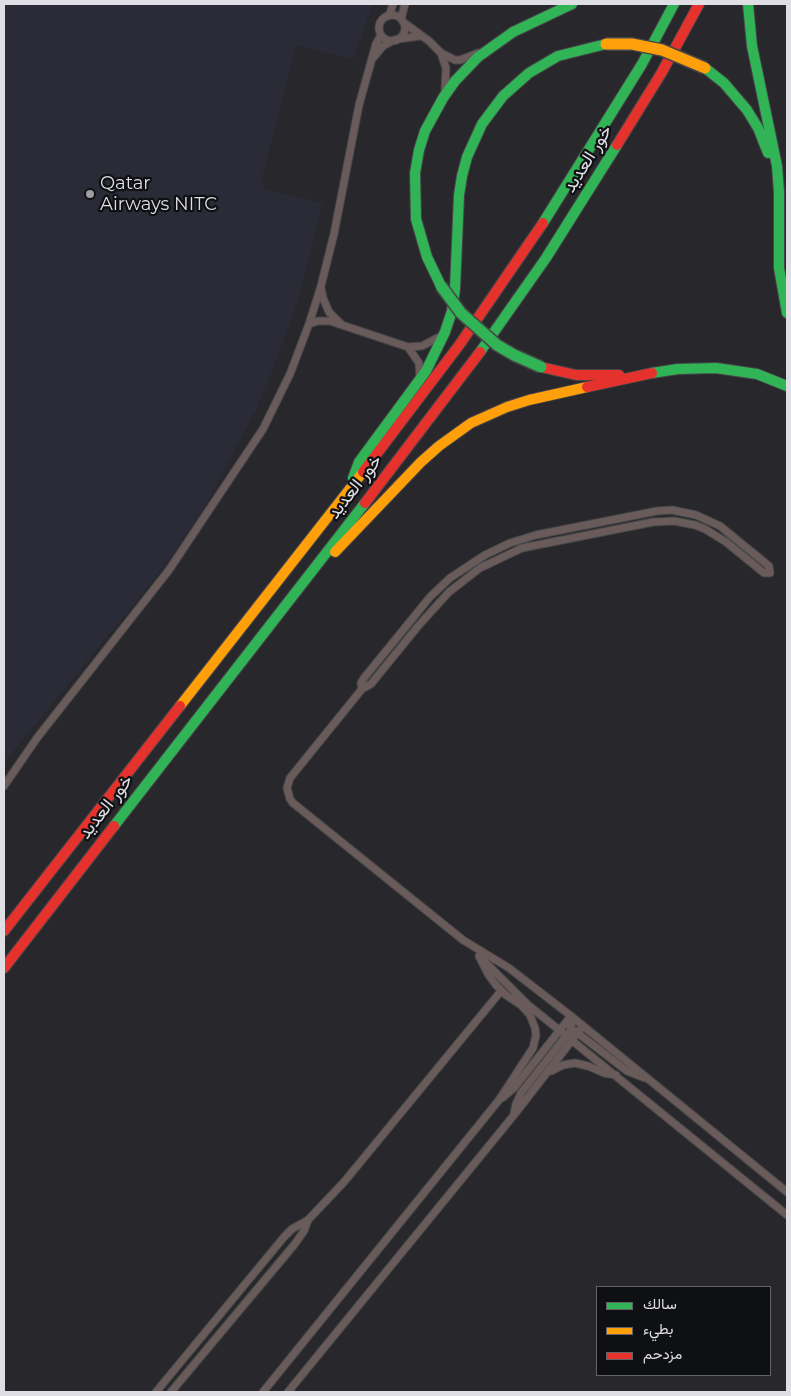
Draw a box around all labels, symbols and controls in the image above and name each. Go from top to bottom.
street label: خور العديد [559,121,617,197]
place label: Qatar Airways NITC [100,173,217,215]
marker: Qatar Airways NITC [84,188,96,200]
street label: خور العديد [323,451,387,523]
street label: خور العديد [74,771,138,843]
legend [596,1286,771,1376]
text: سالك [643,1294,677,1313]
text: بطيء [643,1319,673,1338]
text: مزدحم [643,1344,682,1363]

